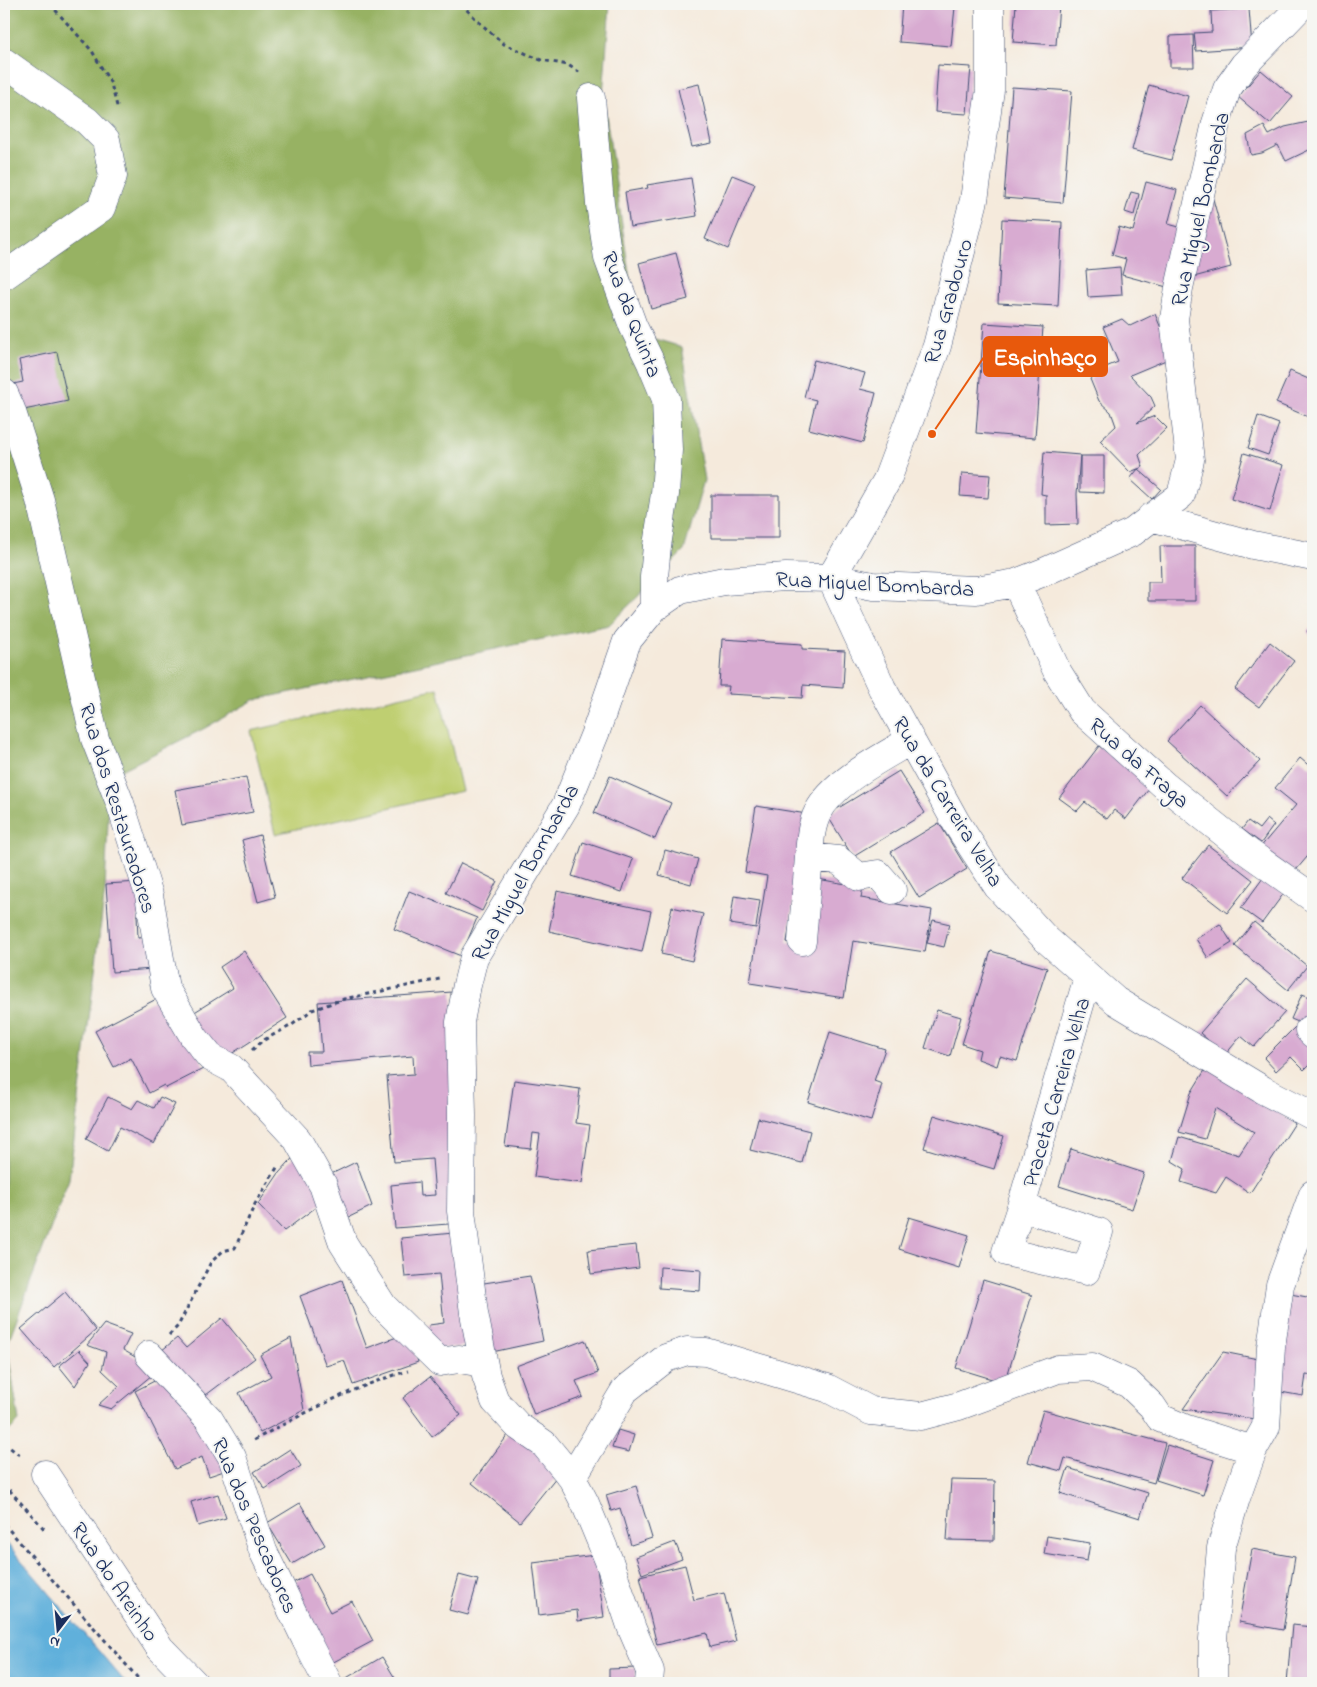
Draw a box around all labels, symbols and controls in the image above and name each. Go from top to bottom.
street label: Rua Miguel Bombarda [1164,109,1241,310]
street label: Rua Gradouro [917,235,983,368]
street label: Rua da Quinta [592,247,669,383]
callout: Espinhaço [984,337,1107,376]
text: Espinhaço [993,342,1097,377]
street label: Rua Miguel Bombarda [775,565,975,608]
street label: Rua dos Restauradores [69,700,163,918]
street label: Rua da Carreira Velha [883,711,1010,894]
street label: Rua da Fraga [1080,711,1196,818]
street label: Rua Miguel Bombarda [464,779,590,969]
street label: Praceta Carreira Velha [1015,994,1100,1192]
street label: Rua dos Pescadores [202,1433,305,1619]
street label: Rua do Areinho [62,1516,165,1649]
north arrow [32,1604,82,1654]
text: N [47,1630,62,1652]

